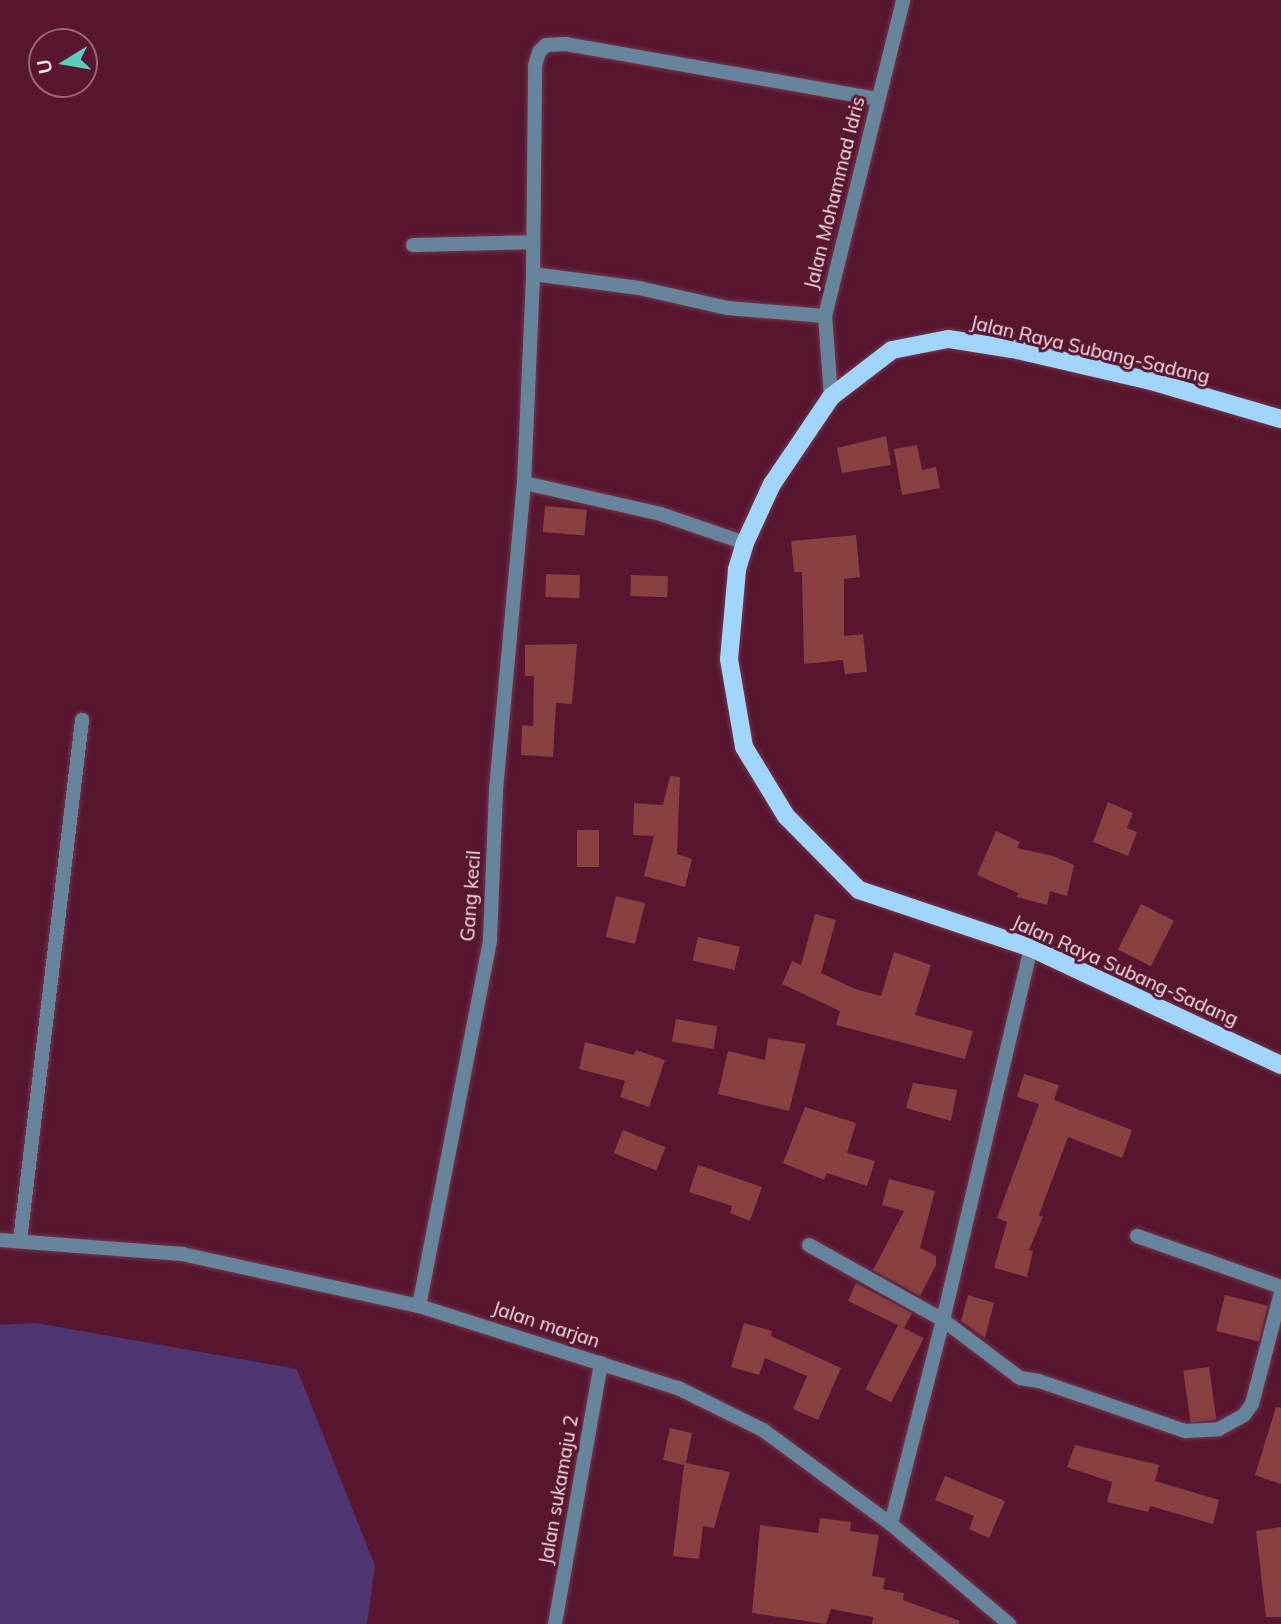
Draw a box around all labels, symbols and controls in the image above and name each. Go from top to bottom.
north arrow [28,28,98,98]
text: U [31,57,57,76]
street label: Jalan Mohammad Idris [800,94,870,292]
street label: Jalan Raya Subang-Sadang [968,311,1212,389]
street label: Gang kecil [456,850,486,942]
street label: Jalan Raya Subang-Sadang [1008,911,1242,1031]
street label: Jalan marjan [489,1297,603,1353]
street label: Jalan sukamaju 2 [535,1414,583,1566]

